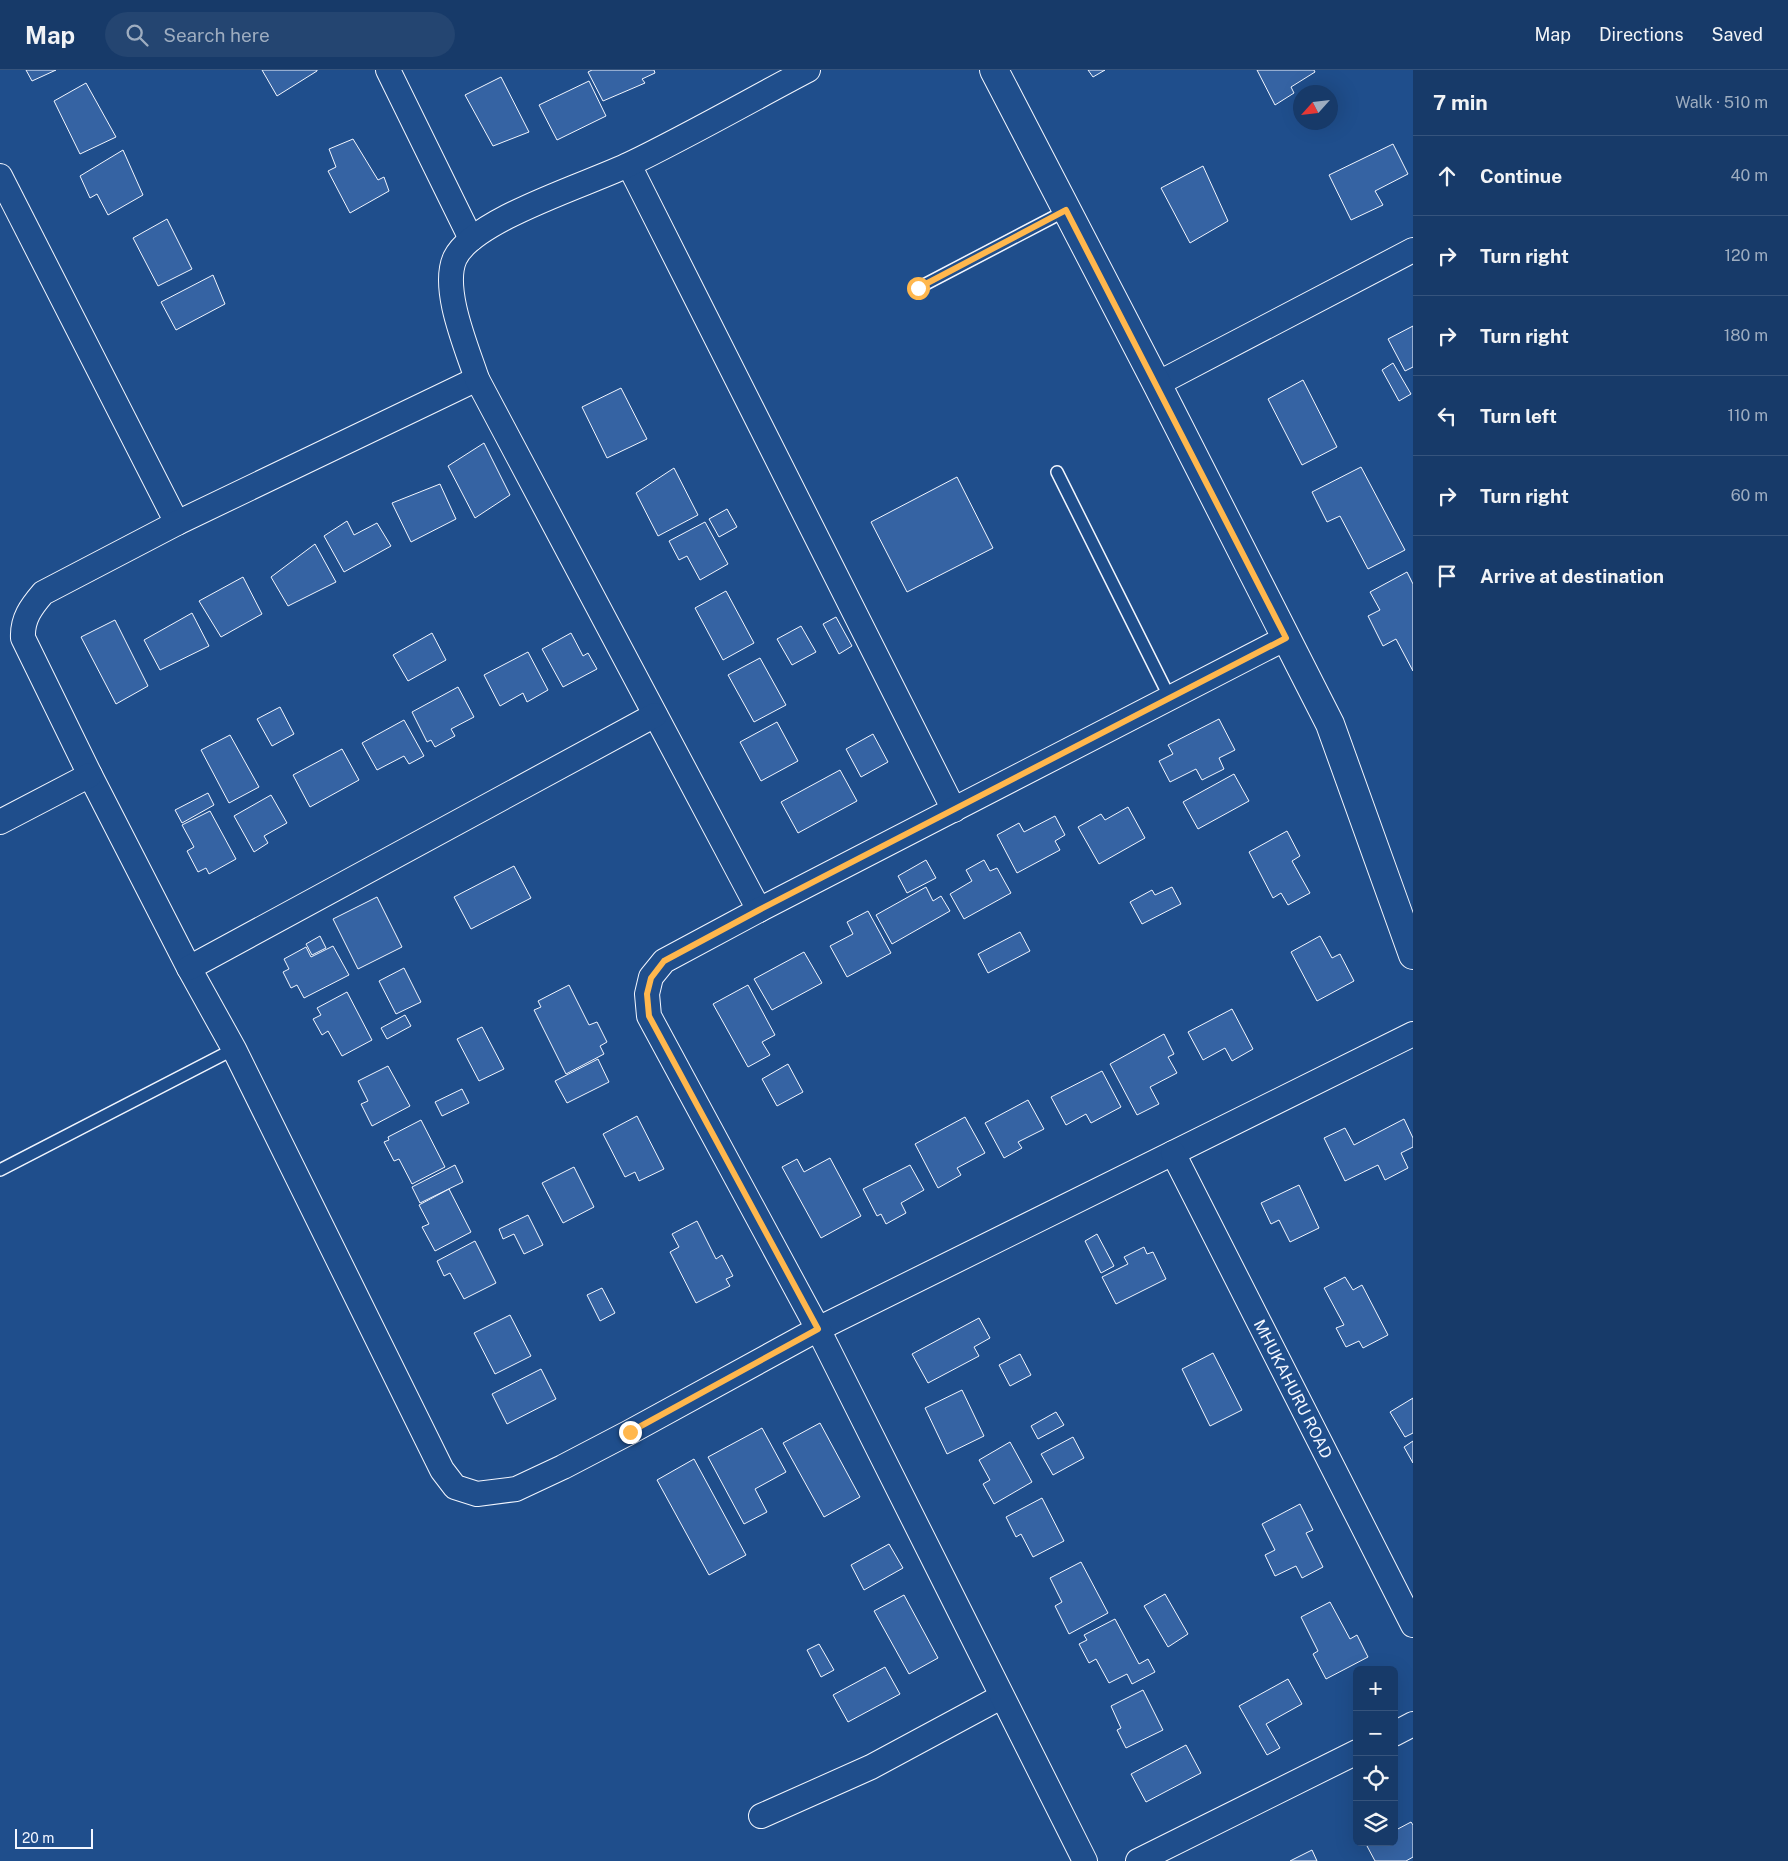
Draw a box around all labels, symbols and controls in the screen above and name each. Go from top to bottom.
search box [105,12,455,57]
text: Map [25,21,75,49]
icon: search [123,21,151,49]
text: Search here [163,24,270,46]
text: Map [1534,24,1571,45]
text: Directions [1599,24,1684,45]
text: Saved [1712,24,1763,45]
north arrow [1293,85,1338,130]
text: 7 min [1433,90,1488,115]
text: Walk · 510 m [1675,93,1768,112]
icon: ahead [1433,162,1461,190]
text: Continue [1480,165,1562,187]
text: 40 m [1730,166,1768,185]
icon: right [1433,242,1461,270]
text: Turn right [1480,245,1569,267]
text: 120 m [1724,246,1768,265]
route start [907,277,930,300]
icon: right [1433,322,1461,350]
text: Turn right [1480,325,1569,347]
text: 180 m [1724,326,1768,345]
icon: left [1433,402,1461,430]
text: Turn left [1480,405,1557,427]
text: 110 m [1727,406,1768,425]
icon: right [1433,482,1461,510]
text: Turn right [1480,485,1569,507]
text: 60 m [1731,486,1768,505]
icon: arrive [1433,562,1461,590]
text: Arrive at destination [1480,565,1664,587]
street label: MHUKAHURU ROAD [1250,1316,1336,1462]
route end [619,1421,642,1444]
map controls [1353,1666,1398,1846]
button: + [1353,1666,1398,1711]
button: − [1353,1711,1398,1756]
button: locate [1353,1756,1398,1801]
button: layers [1353,1801,1398,1846]
scale bar [15,1826,92,1849]
text: 20 m [22,1830,54,1846]

